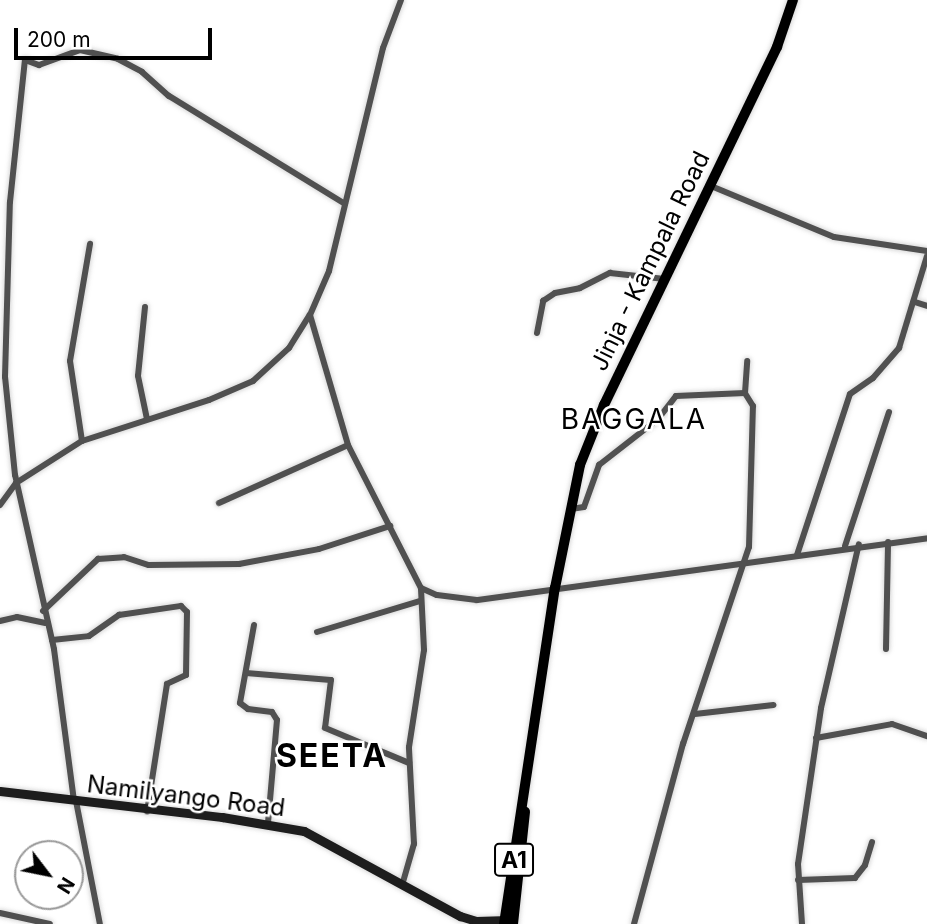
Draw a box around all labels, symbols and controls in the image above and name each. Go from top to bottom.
scale bar [18,14,215,58]
text: 200 m [27,27,91,52]
street label: Jinja - Kampala Road [584,147,716,375]
district label: BAGGALA [562,402,706,436]
district label: SEETA [277,737,387,775]
street label: Namilyango Road [85,770,287,822]
north arrow [14,840,84,910]
road number: A1 [493,840,535,880]
text: N [52,873,79,898]

